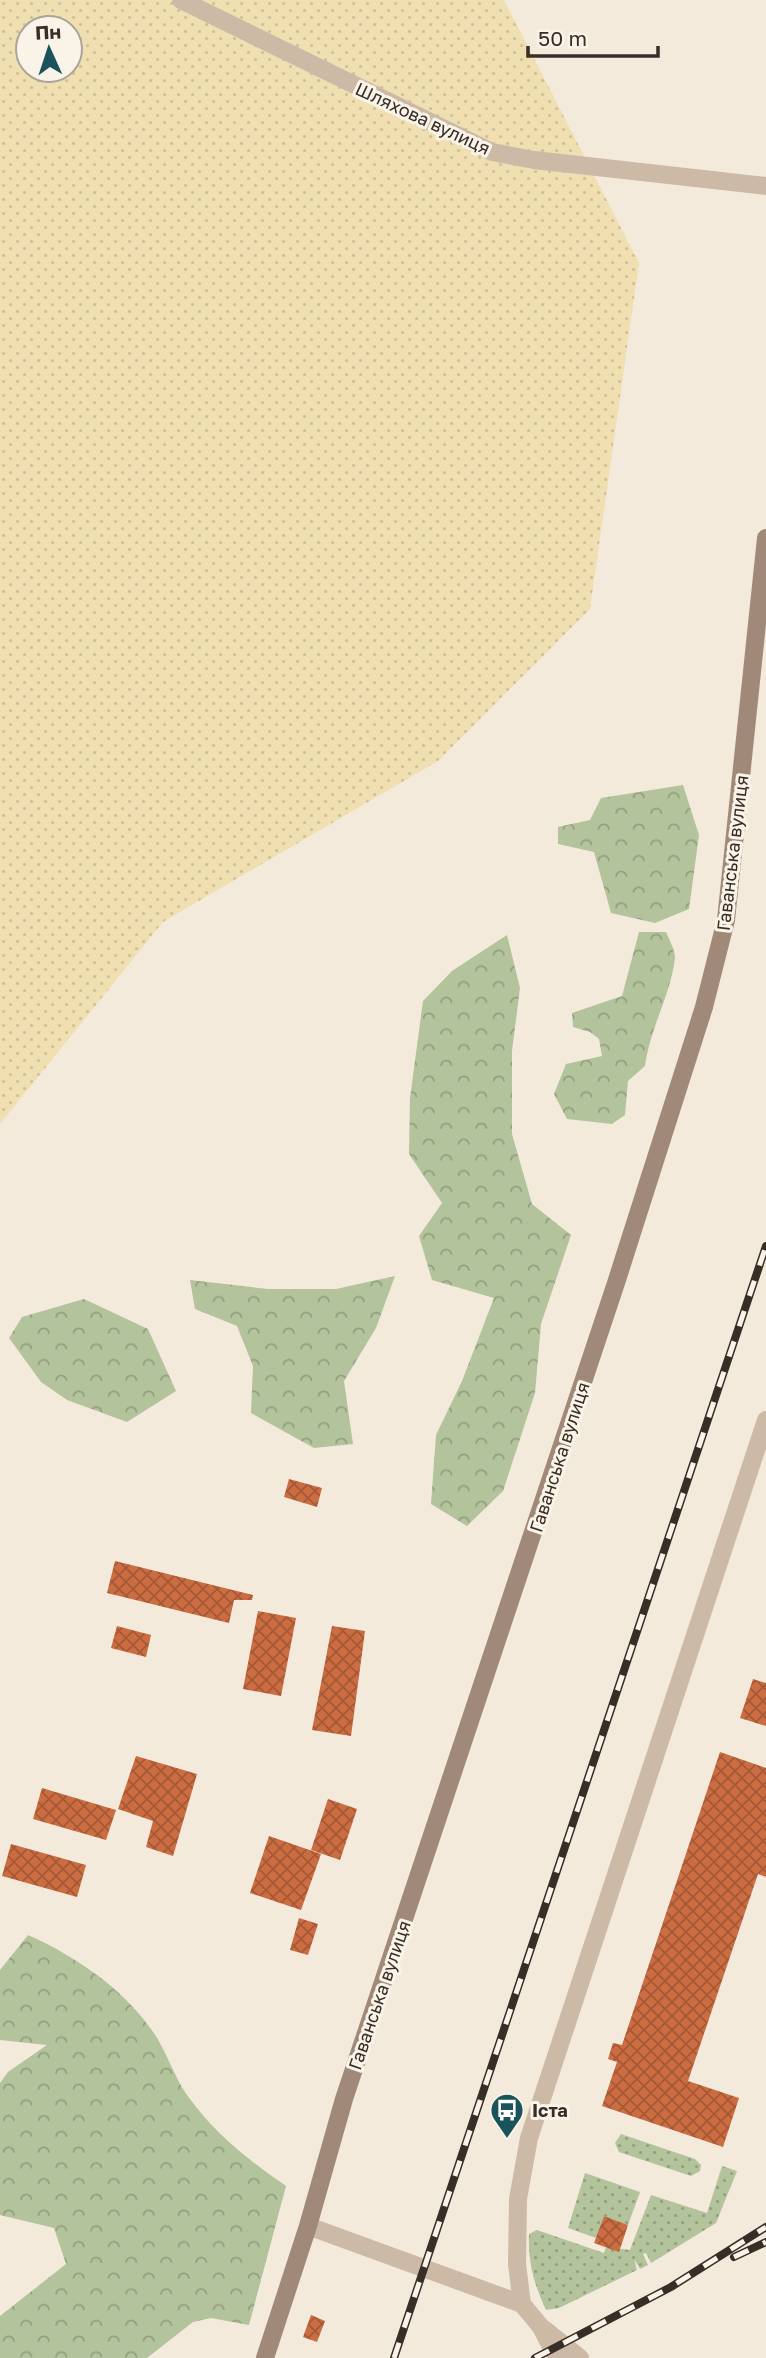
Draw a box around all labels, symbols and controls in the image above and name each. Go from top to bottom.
north arrow [14,14,84,84]
scale bar [528,14,658,58]
text: Пн [35,19,62,44]
text: 50 m [538,25,587,51]
street label: Шляхова вулиця [352,77,494,159]
street label: Гаванська вулиця [712,774,752,932]
street label: Гаванська вулиця [524,1379,594,1535]
street label: Гаванська вулиця [343,1917,415,2073]
bus stop icon: Іста [488,2091,526,2140]
place label: Іста [532,2099,568,2121]

